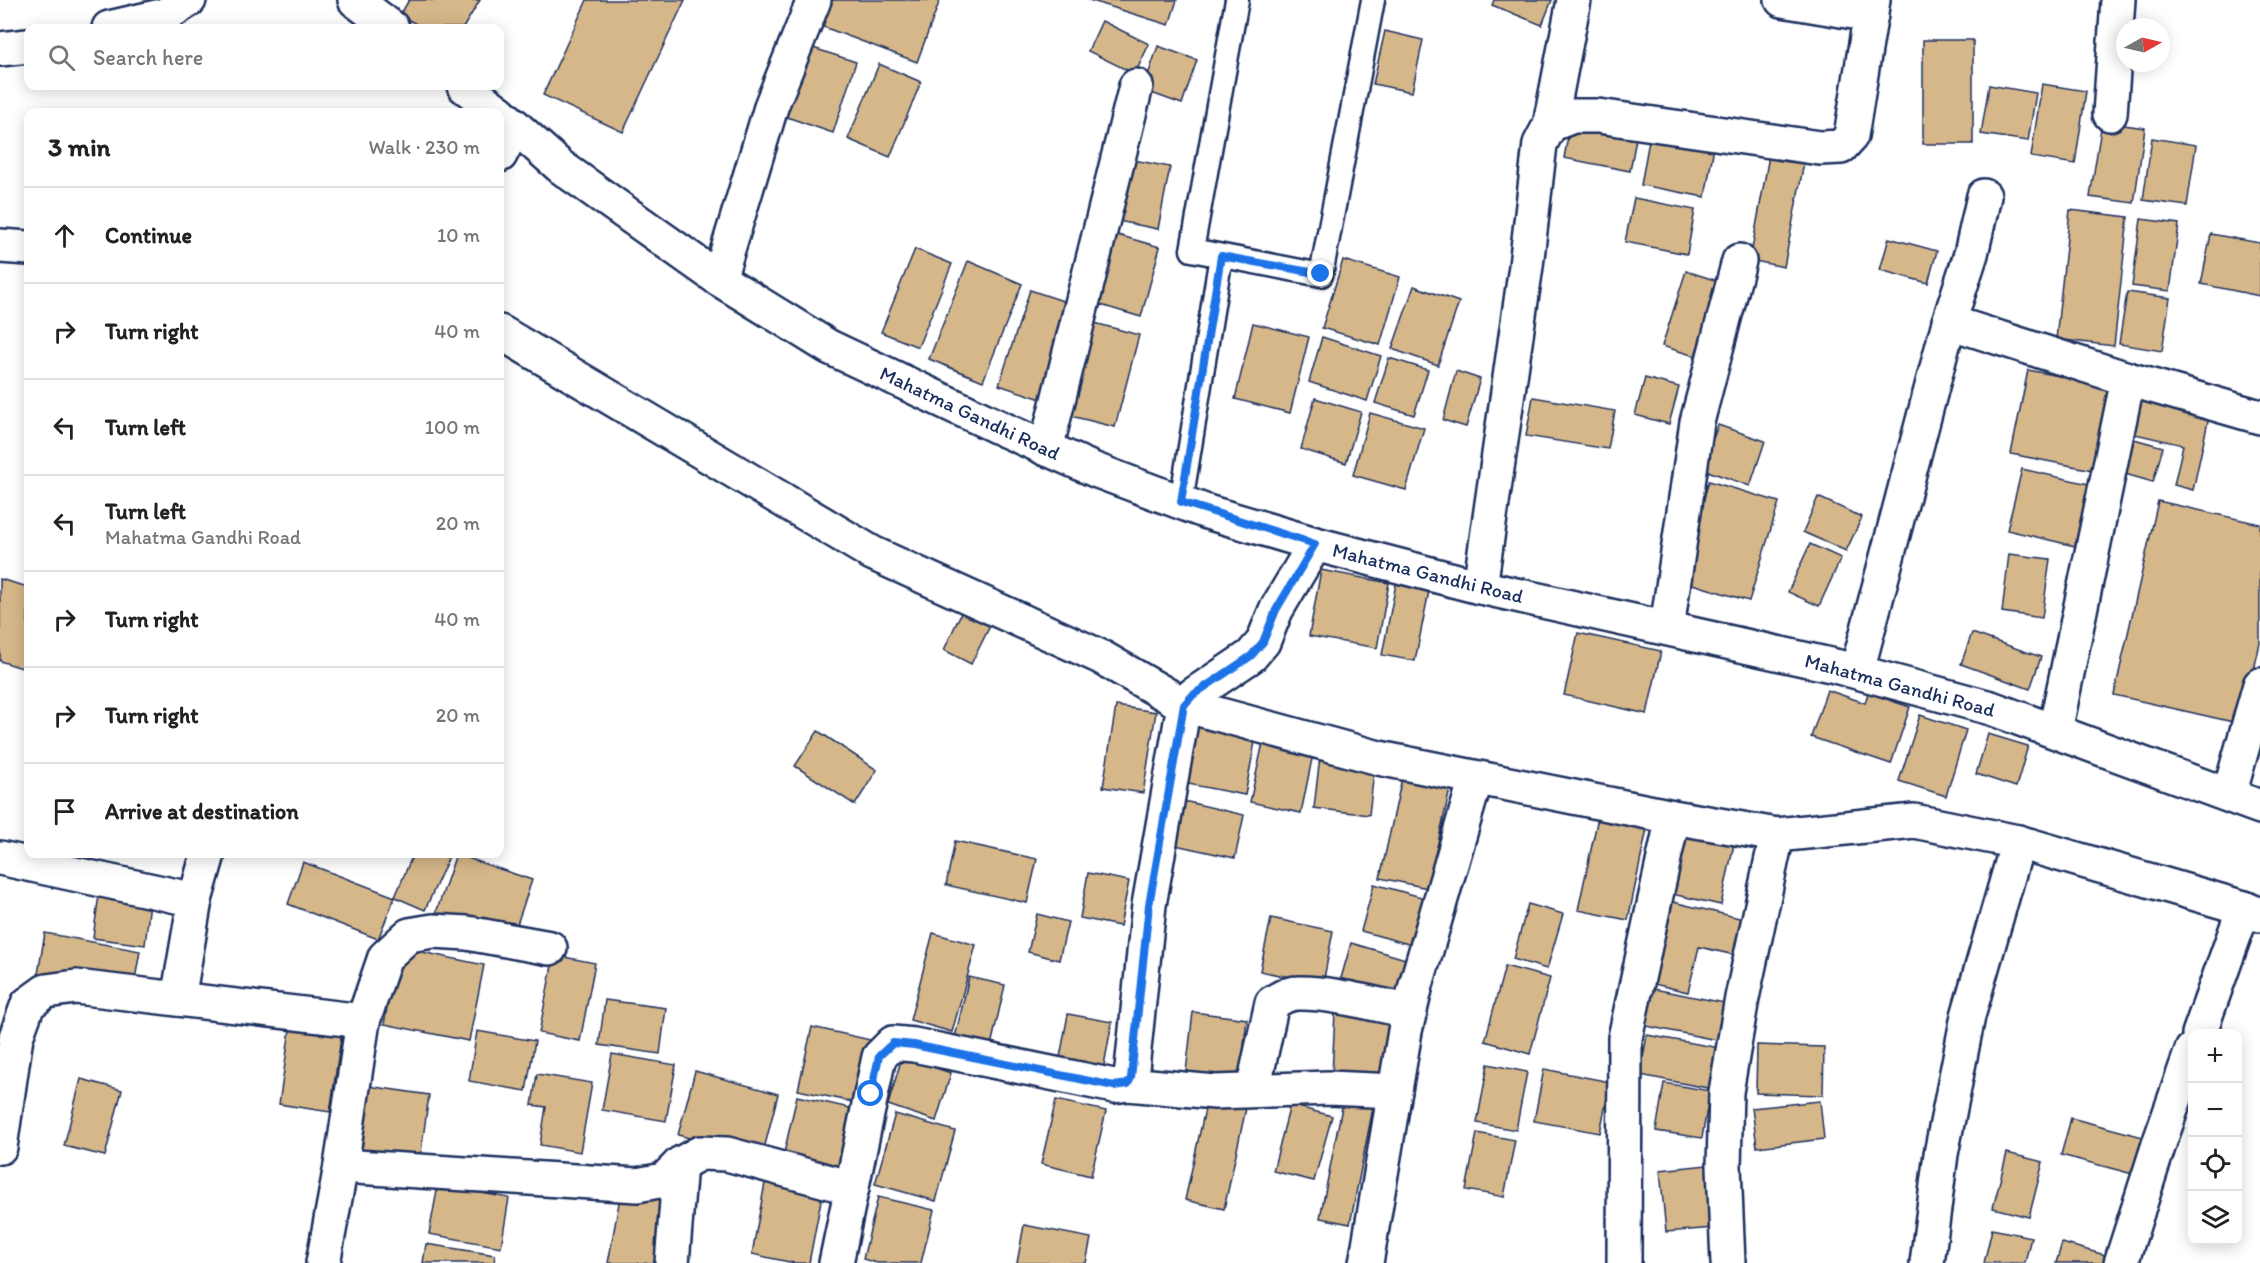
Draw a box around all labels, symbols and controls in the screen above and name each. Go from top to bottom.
north arrow [2116,18,2170,72]
search box [24,24,504,90]
icon: search [45,41,78,74]
text: Search here [93,44,203,71]
text: 3 min [48,131,110,163]
text: Walk · 230 m [368,135,480,159]
icon: ahead [48,219,81,252]
text: Continue [105,222,192,249]
text: 10 m [437,223,480,247]
route end [1307,260,1333,286]
icon: right [48,315,81,348]
text: Turn right [105,318,199,345]
text: 40 m [434,319,480,343]
street label: Mahatma Gandhi Road [876,361,1064,465]
icon: left [48,411,81,444]
text: Turn left [105,414,186,441]
text: 100 m [425,415,480,439]
text: Turn left [105,498,186,525]
icon: left [48,507,81,540]
text: 20 m [436,511,480,535]
text: Mahatma Gandhi Road [105,525,301,549]
street label: Mahatma Gandhi Road [1330,538,1526,608]
icon: right [48,603,81,636]
text: Turn right [105,606,199,633]
text: 40 m [434,607,480,631]
street label: Mahatma Gandhi Road [1802,648,1998,722]
icon: right [48,699,81,732]
text: Turn right [105,702,199,729]
text: 20 m [436,703,480,727]
icon: arrive [48,795,81,828]
text: Arrive at destination [105,798,299,825]
map controls [2188,1029,2242,1245]
button: + [2188,1029,2242,1083]
route start [857,1080,883,1106]
button: − [2188,1083,2242,1137]
button: locate [2188,1137,2242,1191]
button: layers [2188,1191,2242,1245]

